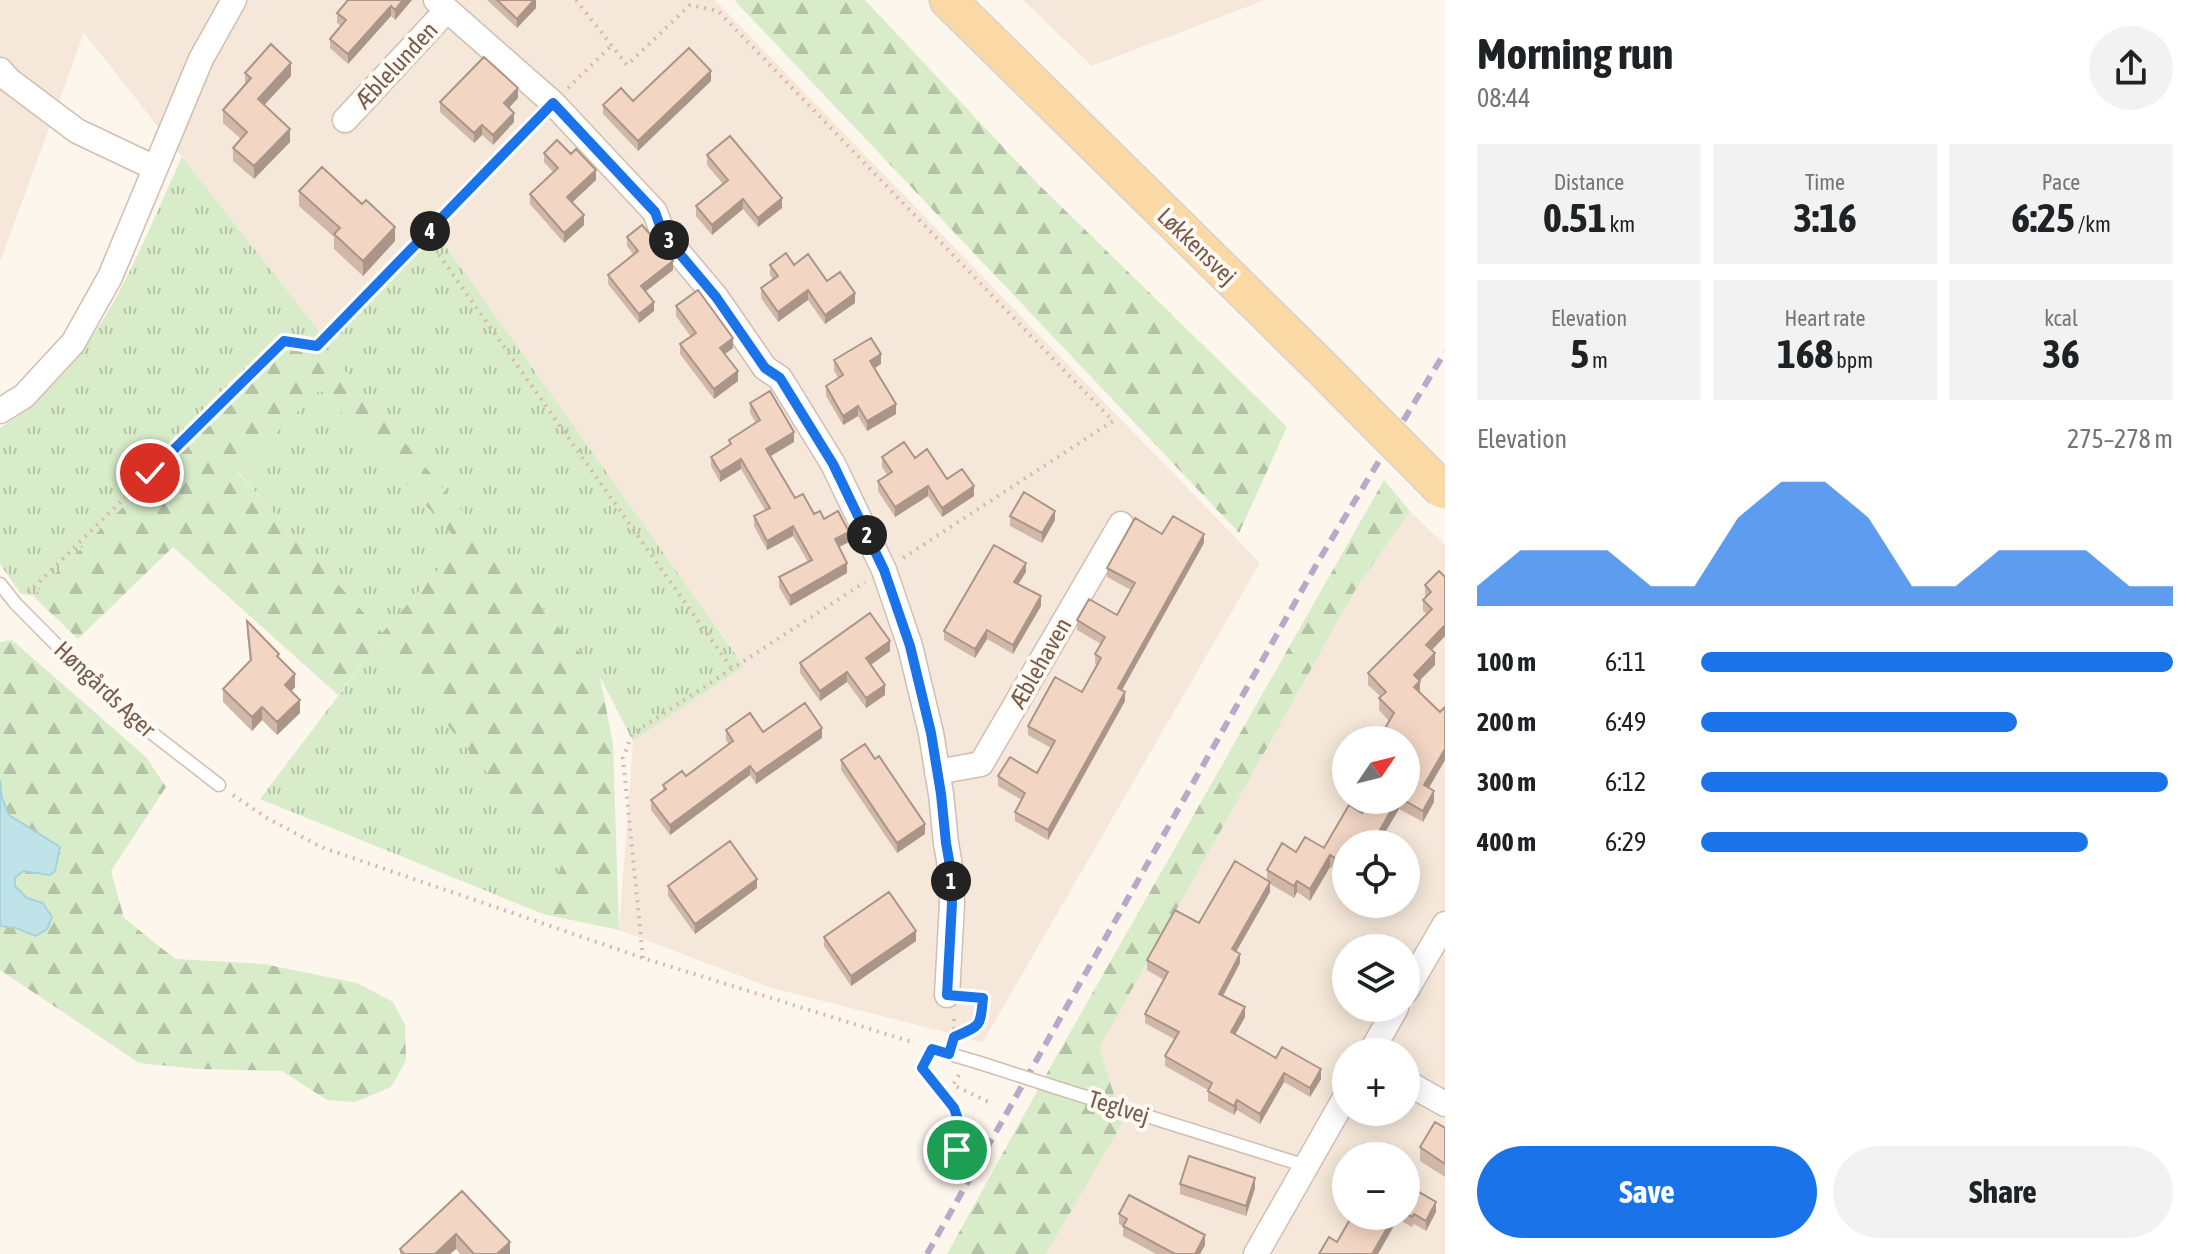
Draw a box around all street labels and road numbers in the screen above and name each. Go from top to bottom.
street label: Æblelunden [349,16,443,114]
street label: Løkkensvej [1152,202,1242,290]
street label: Æblehaven [1003,613,1077,713]
street label: Høngårds Ager [49,636,162,743]
street label: Teglvej [1085,1085,1153,1129]

